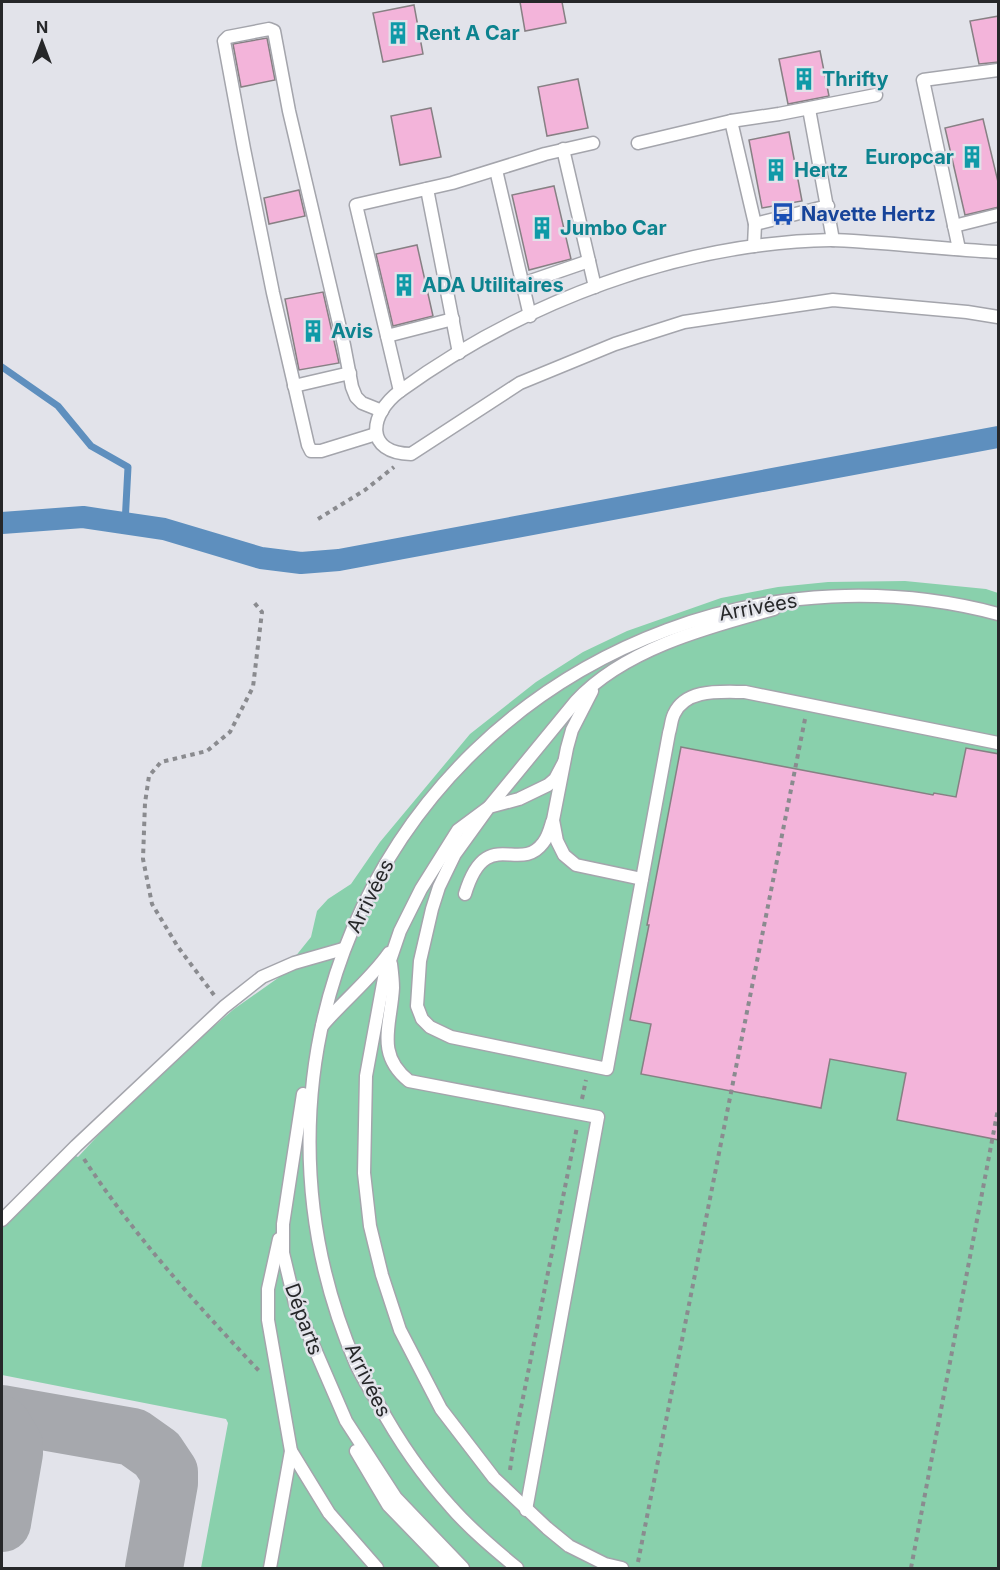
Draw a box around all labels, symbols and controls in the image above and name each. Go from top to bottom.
north arrow [12,12,72,72]
text: N [36,17,48,37]
building icon: Rent A Car [385,20,411,46]
place label: Rent A Car [416,21,520,45]
building icon: Thrifty [791,66,817,92]
place label: Thrifty [822,67,888,91]
building icon: Europcar [959,144,985,170]
place label: Europcar [865,145,954,169]
building icon: Hertz [763,157,789,183]
place label: Hertz [794,158,848,182]
bus stop icon: Navette Hertz [770,201,796,227]
place label: Navette Hertz [801,202,936,226]
building icon: Jumbo Car [529,215,555,241]
place label: Jumbo Car [560,216,667,240]
building icon: ADA Utilitaires [391,272,417,298]
place label: ADA Utilitaires [422,273,564,297]
building icon: Avis [300,318,326,344]
place label: Avis [331,319,373,343]
street label: Arrivées [717,588,799,626]
street label: Arrivées [341,855,399,937]
street label: Départs [280,1280,328,1358]
street label: Arrivées [340,1339,396,1421]

